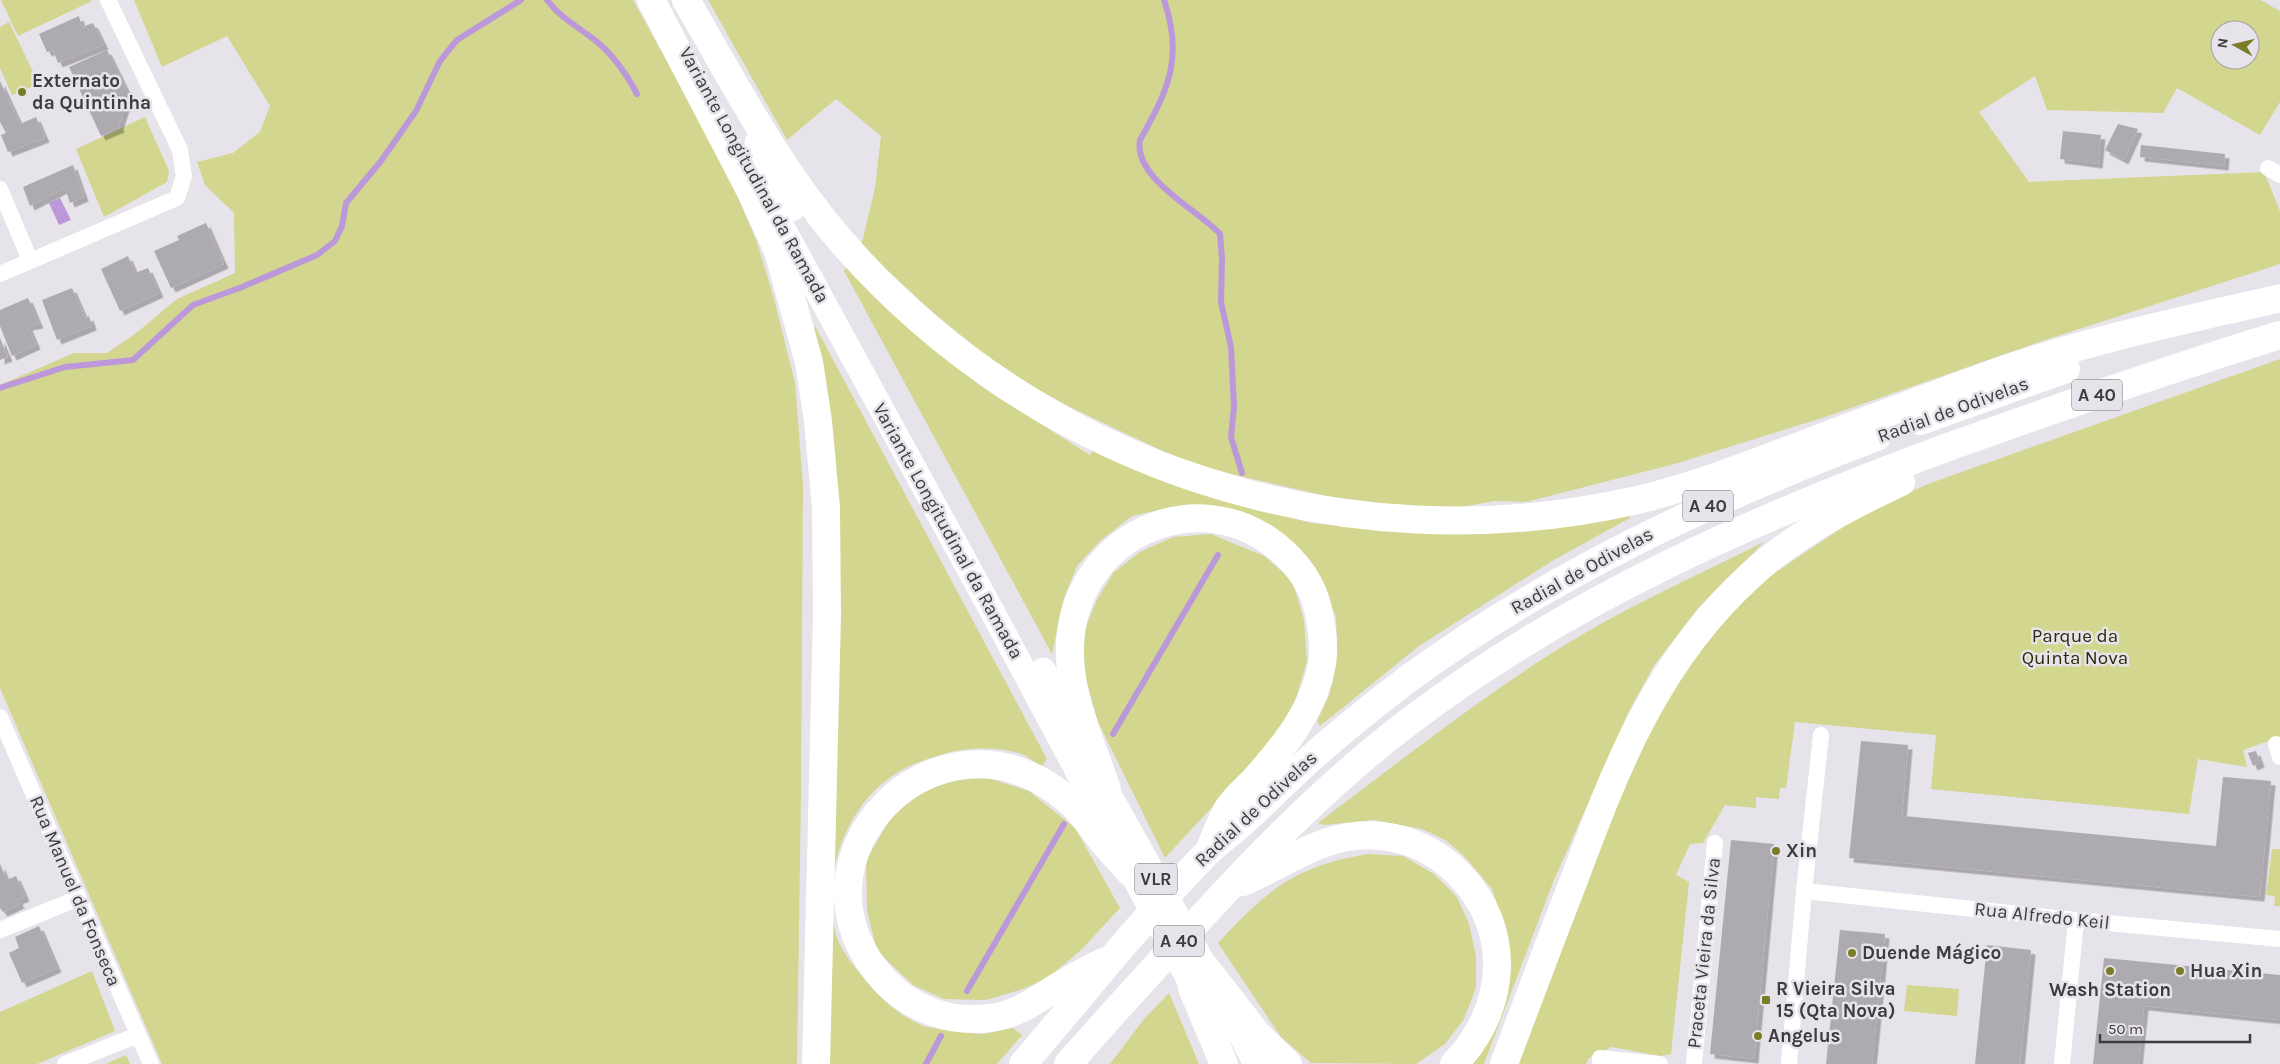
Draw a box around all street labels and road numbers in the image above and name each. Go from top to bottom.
street label: Variante Longitudinal da Ramada [674,43,834,307]
street label: Radial de Odivelas [1874,372,2032,448]
road number: A 40 [2072,380,2122,410]
street label: Variante Longitudinal da Ramada [868,399,1028,663]
road number: A 40 [1683,491,1733,522]
street label: Radial de Odivelas [1507,523,1657,619]
street label: Radial de Odivelas [1190,747,1322,871]
street label: Rua Manuel da Fonseca [25,792,125,990]
street label: Praceta Vieira da Silva [1683,856,1725,1050]
road number: VLR [1135,864,1177,894]
street label: Rua Alfredo Keil [1973,898,2111,934]
road number: A 40 [1154,926,1204,956]

